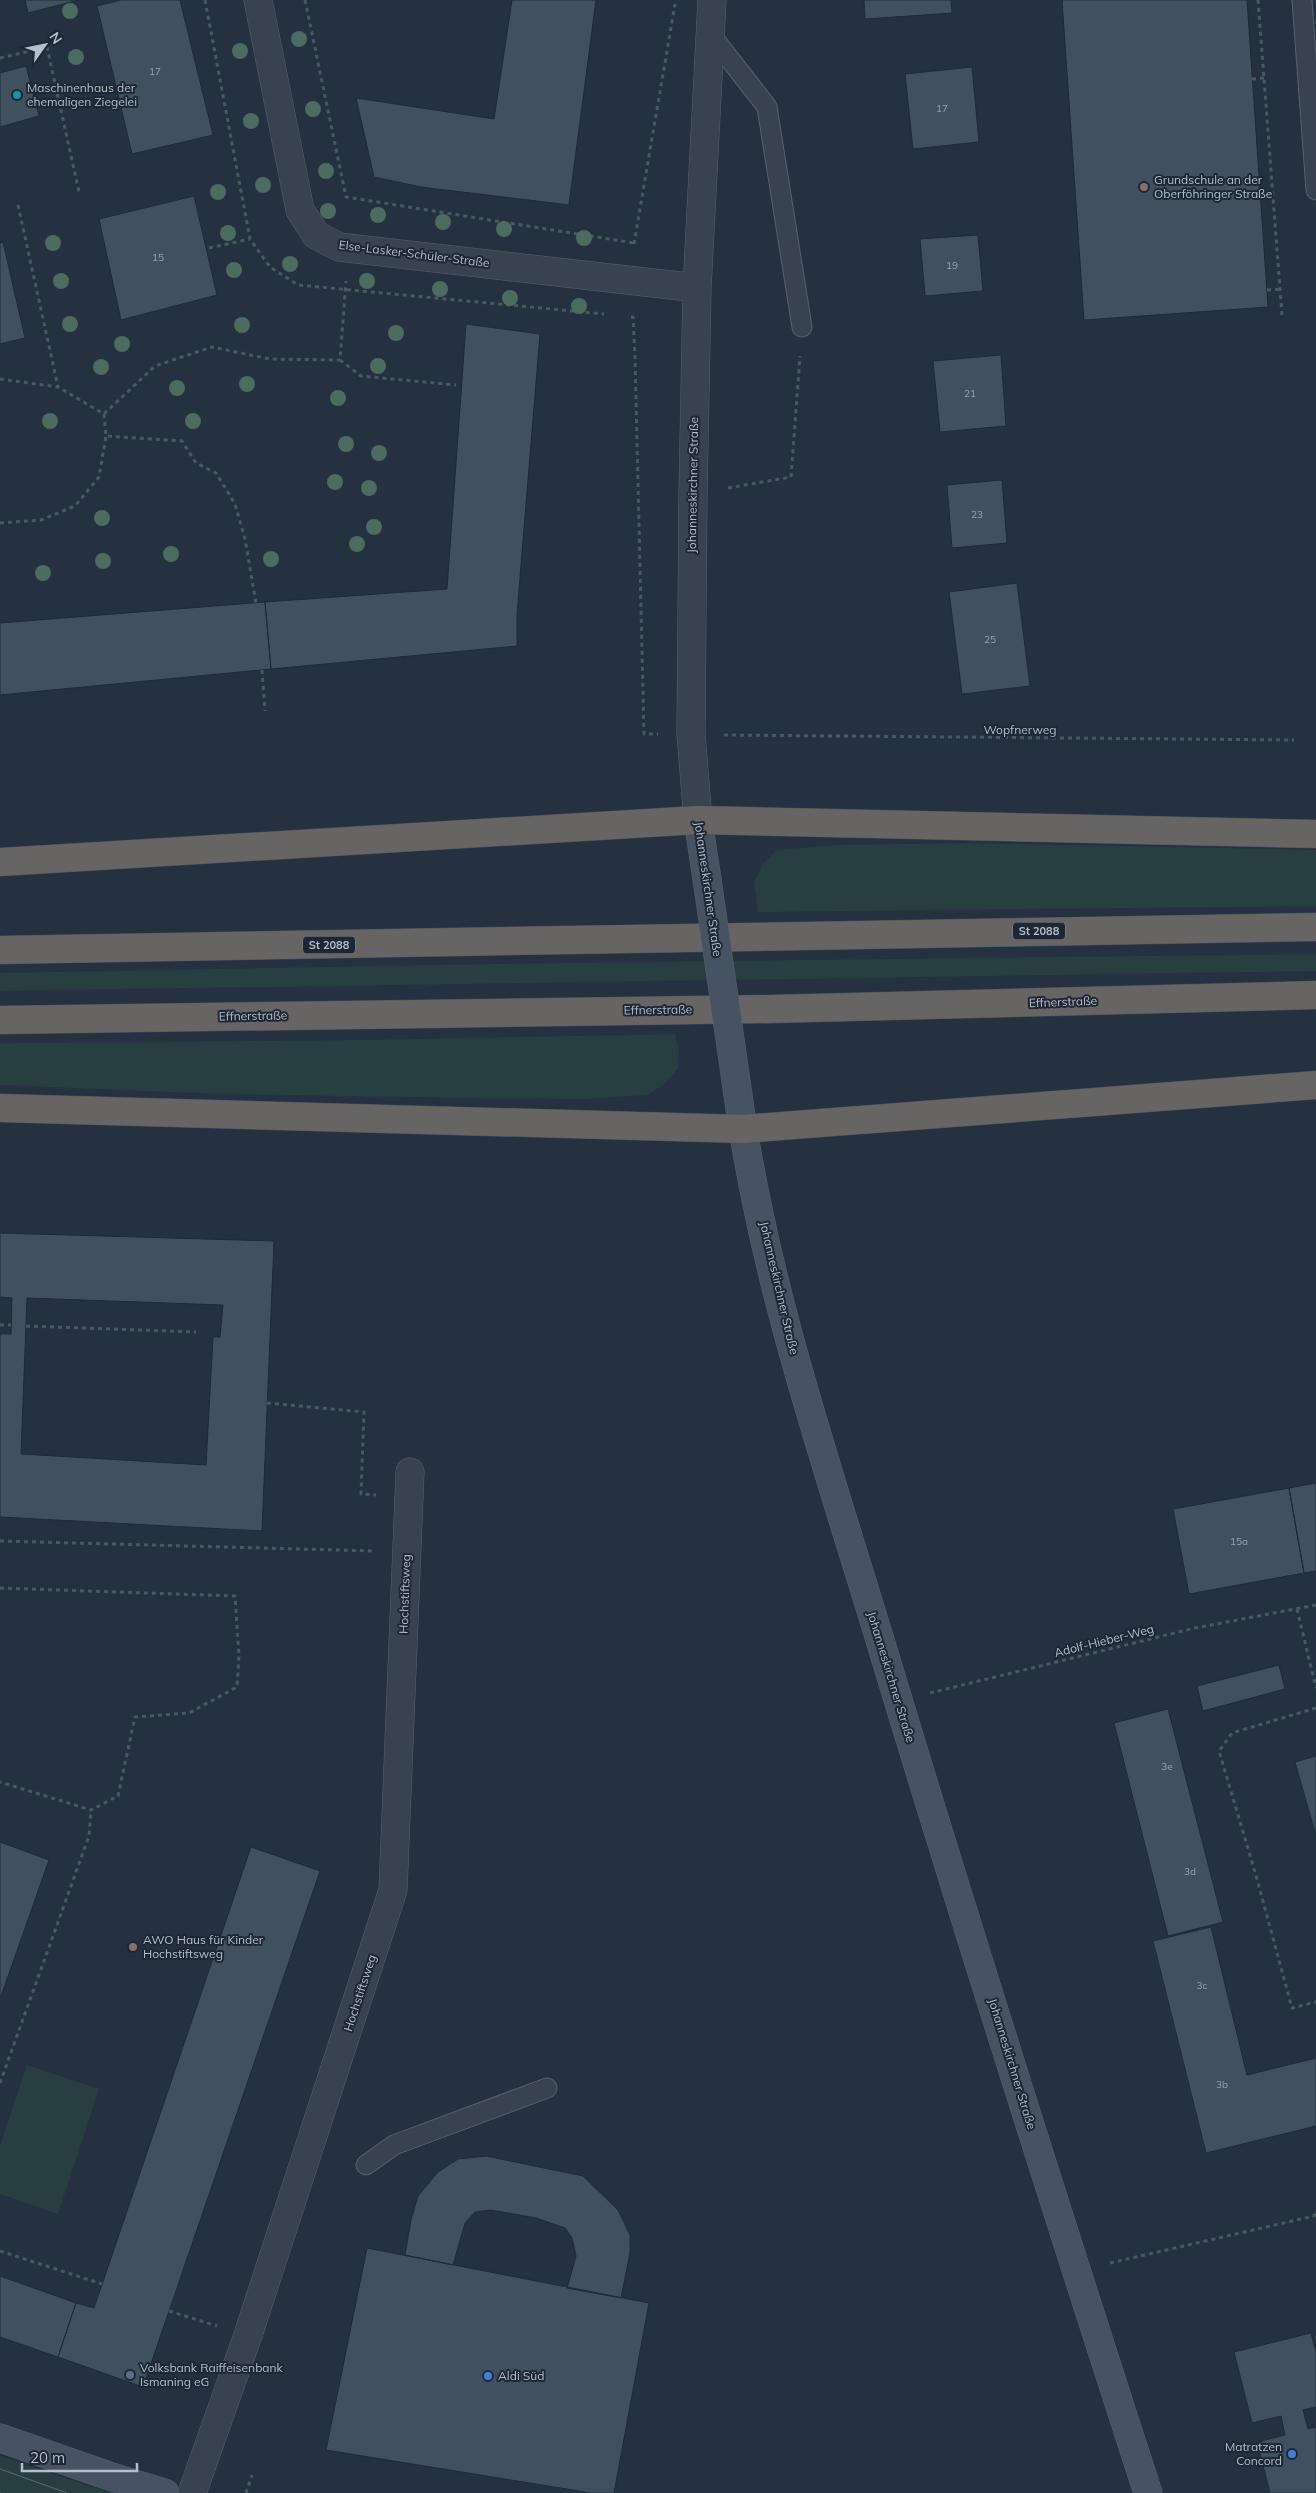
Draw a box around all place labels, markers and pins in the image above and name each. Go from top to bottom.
place label: Maschinenhaus der ehemaligen Ziegelei [27,80,137,109]
marker: Maschinenhaus der ehemaligen Ziegelei [11,89,23,101]
place label: Grundschule an der Oberföhringer Straße [1154,172,1272,201]
marker: Grundschule an der Oberföhringer Straße [1138,181,1150,193]
place label: AWO Haus für Kinder Hochstiftsweg [143,1932,264,1961]
marker: AWO Haus für Kinder Hochstiftsweg [127,1941,139,1953]
place label: Volksbank Raiffeisenbank Ismaning eG [140,2360,284,2389]
place label: Aldi Süd [498,2368,544,2383]
marker: Volksbank Raiffeisenbank Ismaning eG [124,2369,136,2381]
marker: Aldi Süd [482,2370,494,2382]
place label: Matratzen Concord [1225,2439,1282,2468]
marker: Matratzen Concord [1286,2448,1298,2460]

